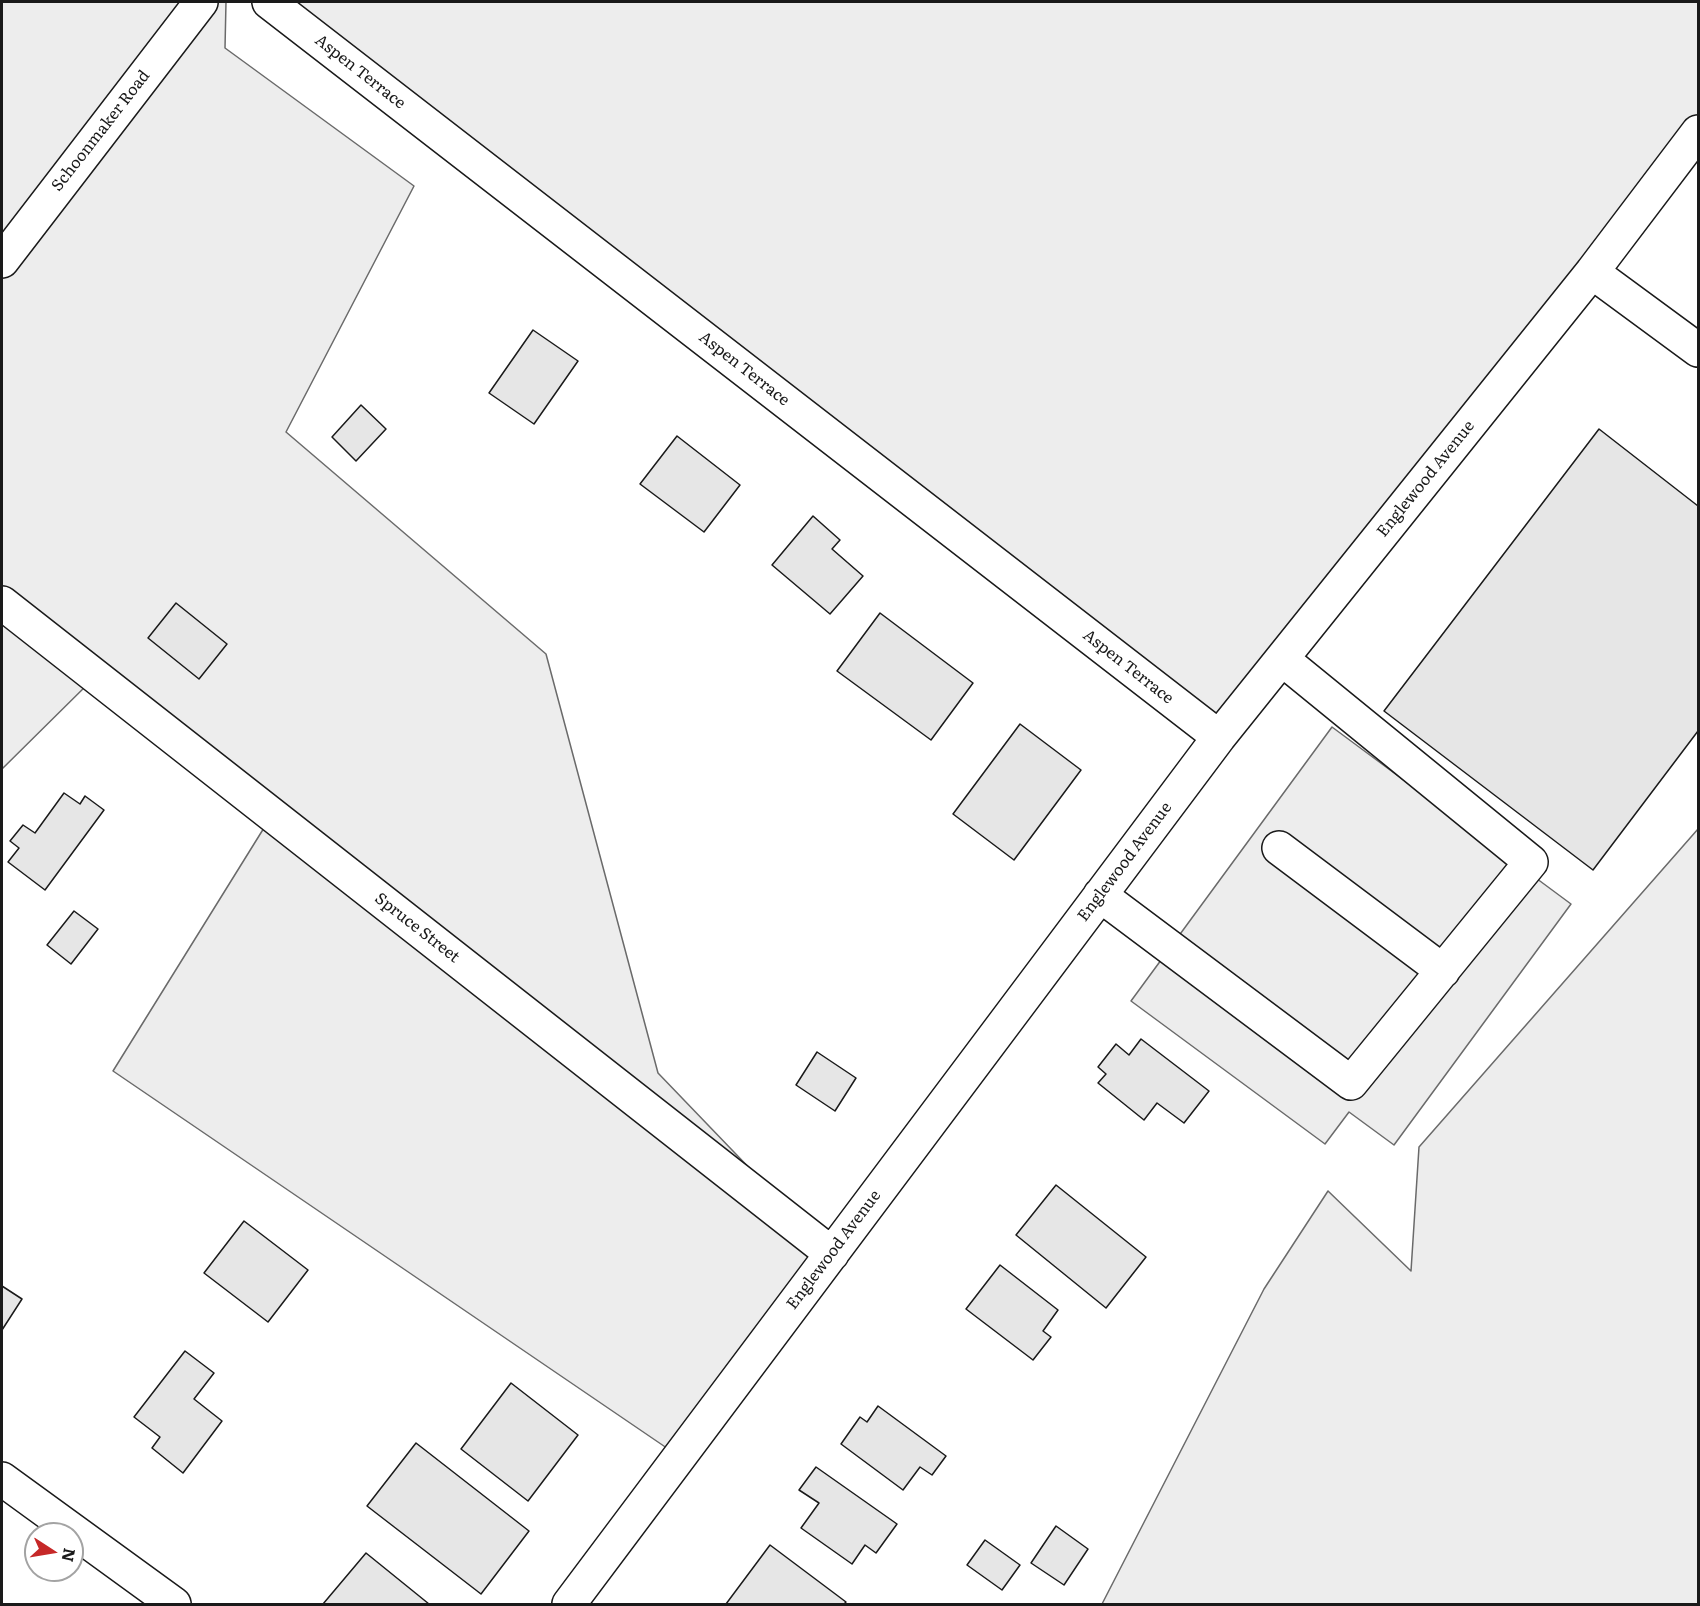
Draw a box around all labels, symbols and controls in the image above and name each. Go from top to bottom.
street label: Aspen Terrace [311,31,409,113]
street label: Schoonmaker Road [48,67,154,195]
street label: Aspen Terrace [695,328,793,410]
street label: Englewood Avenue [1373,417,1479,541]
street label: Aspen Terrace [1079,626,1177,708]
street label: Englewood Avenue [1074,799,1176,925]
street label: Spruce Street [371,889,463,967]
street label: Englewood Avenue [783,1187,885,1313]
north arrow [24,1522,84,1582]
text: N [57,1546,83,1564]

